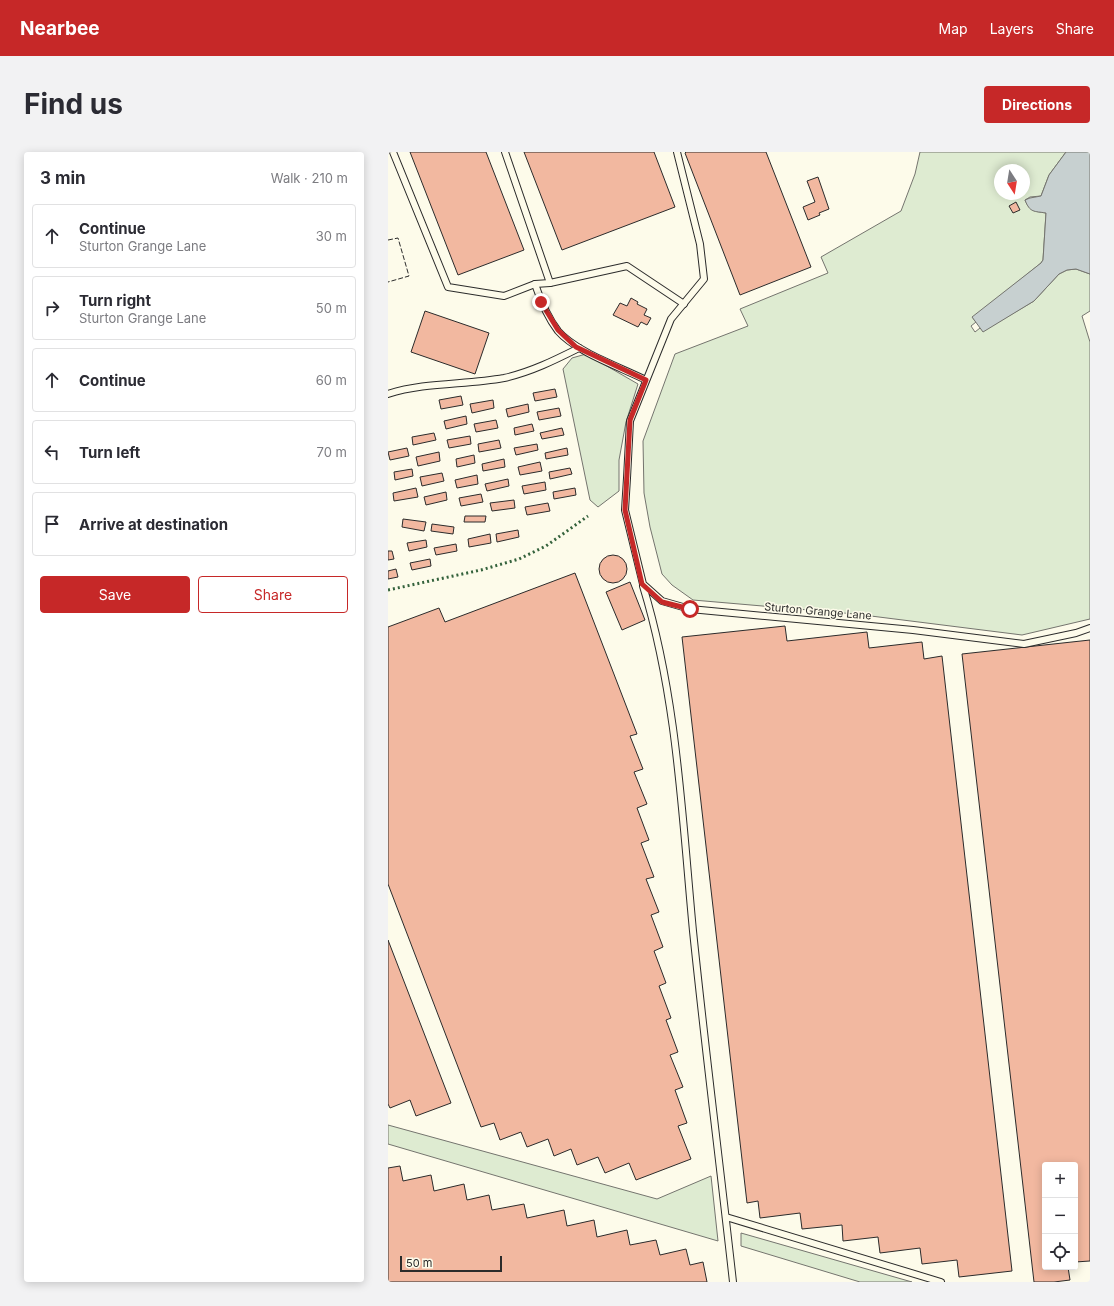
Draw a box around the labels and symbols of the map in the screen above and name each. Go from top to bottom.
north arrow [994,164,1030,200]
route end [532,293,550,311]
street label: Sturton Grange Lane [764,599,872,623]
route start [681,600,699,618]
scale bar [400,1254,502,1273]

